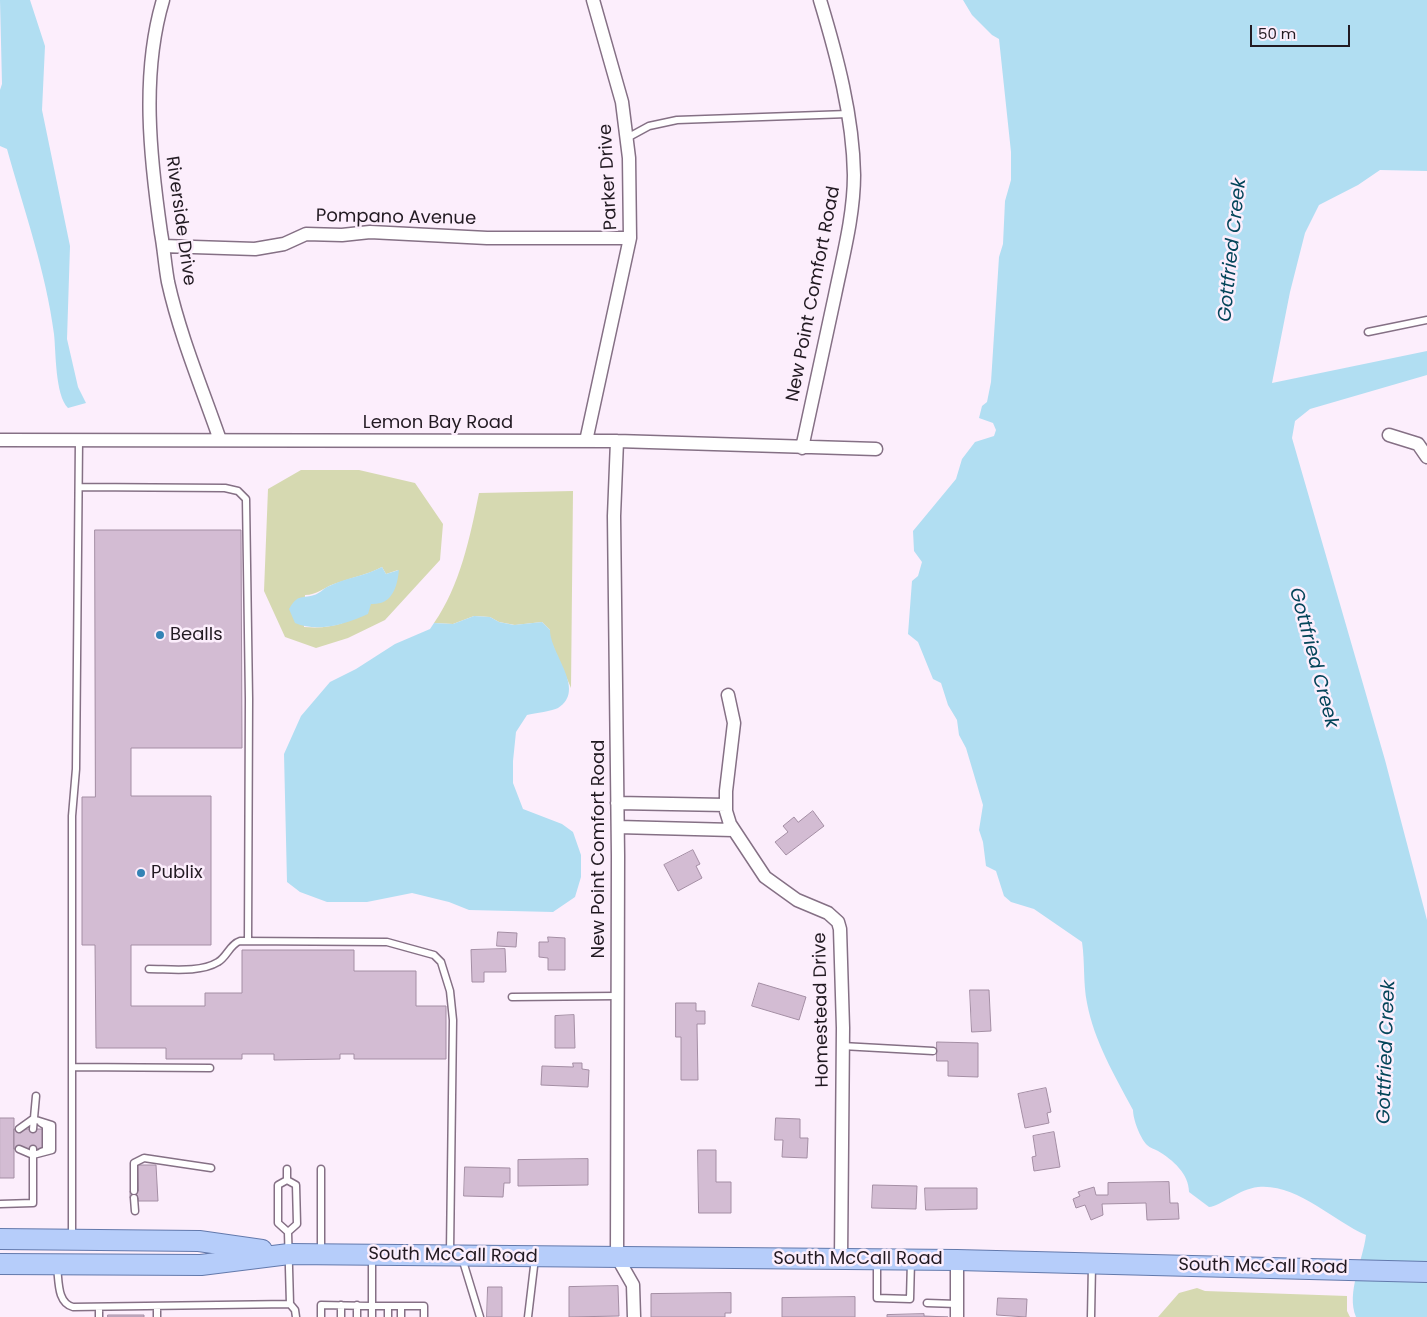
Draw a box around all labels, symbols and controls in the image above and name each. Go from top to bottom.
scale bar [1252,15,1352,47]
text: 50 m [1258,23,1296,44]
street label: Parker Drive [595,123,623,231]
street label: Riverside Drive [160,155,200,287]
water label: Gottfried Creek [1214,177,1252,323]
street label: New Point Comfort Road [783,185,845,403]
street label: Pompano Avenue [316,206,476,230]
street label: Lemon Bay Road [363,412,513,434]
water label: Gottfried Creek [1283,585,1343,731]
place label: Bealls [170,624,223,646]
marker: Bealls [154,629,166,641]
street label: New Point Comfort Road [588,740,610,958]
place label: Publix [151,862,203,884]
marker: Publix [135,867,147,879]
street label: Homestead Drive [810,932,834,1088]
water label: Gottfried Creek [1373,980,1401,1124]
street label: South McCall Road [368,1244,538,1268]
street label: South McCall Road [773,1248,943,1270]
street label: South McCall Road [1178,1255,1348,1279]

